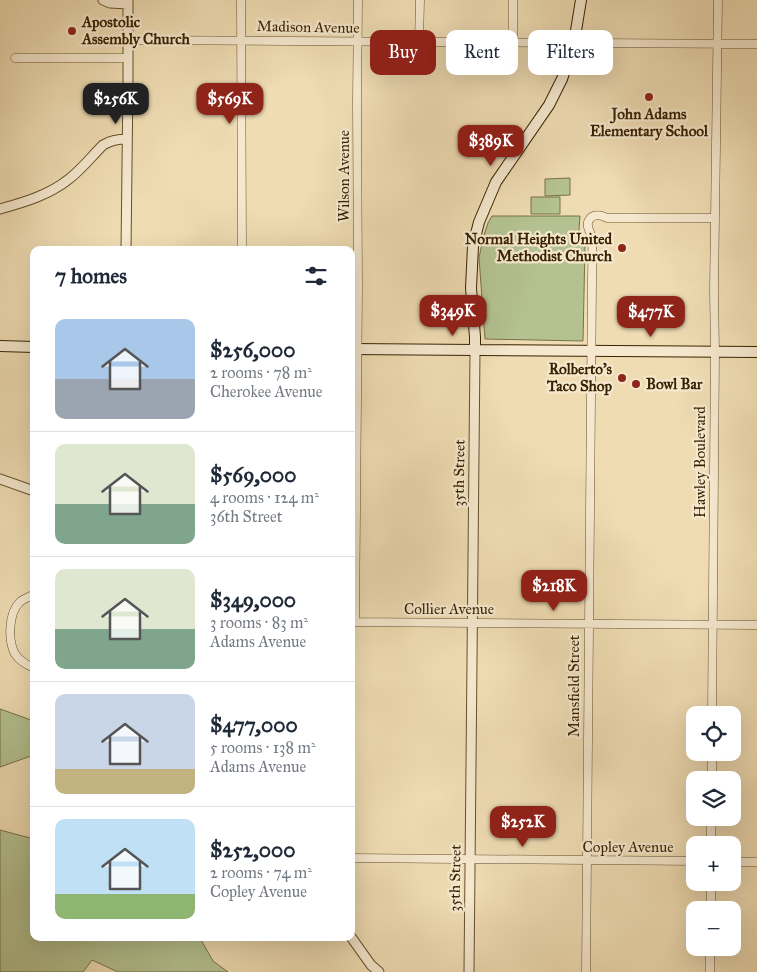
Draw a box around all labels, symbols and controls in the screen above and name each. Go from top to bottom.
place label: Apostolic Assembly Church [81,13,190,49]
street label: Madison Avenue [256,17,360,37]
marker: Apostolic Assembly Church [66,25,78,37]
chip: Buy [370,30,436,75]
chip: Rent [446,30,518,75]
chip: Filters [528,30,613,75]
pin: $256K [81,82,151,125]
pin: $569K [195,82,265,125]
text: $256K [94,89,138,108]
text: $569K [207,89,253,108]
marker: John Adams Elementary School [643,91,655,103]
place label: John Adams Elementary School [590,105,709,141]
pin: $389K [456,124,526,167]
street label: Wilson Avenue [335,130,353,222]
text: $389K [469,131,513,150]
place label: Normal Heights United Methodist Church [465,230,613,265]
marker: Normal Heights United Methodist Church [616,242,628,254]
icon: filters [302,262,330,290]
text: 7 homes [55,263,127,289]
pin: $349K [418,294,488,337]
pin: $477K [616,296,686,338]
text: $349K [431,301,475,320]
text: $477K [628,302,674,321]
text: $256,000 [210,337,295,363]
icon: home [95,339,155,399]
place label: Rolberto's Taco Shop [546,360,613,396]
text: 2 rooms · 78 m² [210,363,312,382]
marker: Rolberto's Taco Shop [616,372,628,384]
place label: Bowl Bar [646,375,703,393]
marker: Bowl Bar [630,378,642,390]
text: Cherokee Avenue [210,382,323,401]
street label: Hawley Boulevard [691,406,709,518]
street label: 35th Street [449,439,469,507]
text: $569,000 [210,462,297,488]
icon: home [95,464,155,524]
text: 4 rooms · 124 m² [210,488,319,507]
text: 36th Street [210,507,282,526]
pin: $218K [519,570,589,612]
text: $218K [532,576,576,595]
text: $349,000 [210,587,296,613]
icon: home [95,589,155,649]
street label: Collier Avenue [404,600,494,618]
text: 3 rooms · 83 m² [210,613,308,632]
text: Adams Avenue [210,632,306,651]
street label: Mansfield Street [565,634,583,737]
map controls [686,706,741,956]
button: locate [686,706,741,761]
text: $477,000 [210,712,298,738]
icon: home [95,714,155,774]
text: 5 rooms · 138 m² [210,738,316,757]
text: Adams Avenue [210,757,306,776]
button: layers [686,771,741,826]
pin: $252K [488,806,558,848]
text: $252K [501,812,545,831]
button: + [686,836,741,891]
text: $252,000 [210,837,295,863]
street label: Copley Avenue [583,838,673,856]
icon: home [95,839,155,899]
street label: 35th Street [445,844,465,912]
text: 2 rooms · 74 m² [210,863,312,882]
text: Copley Avenue [210,882,307,901]
button: − [686,901,741,956]

